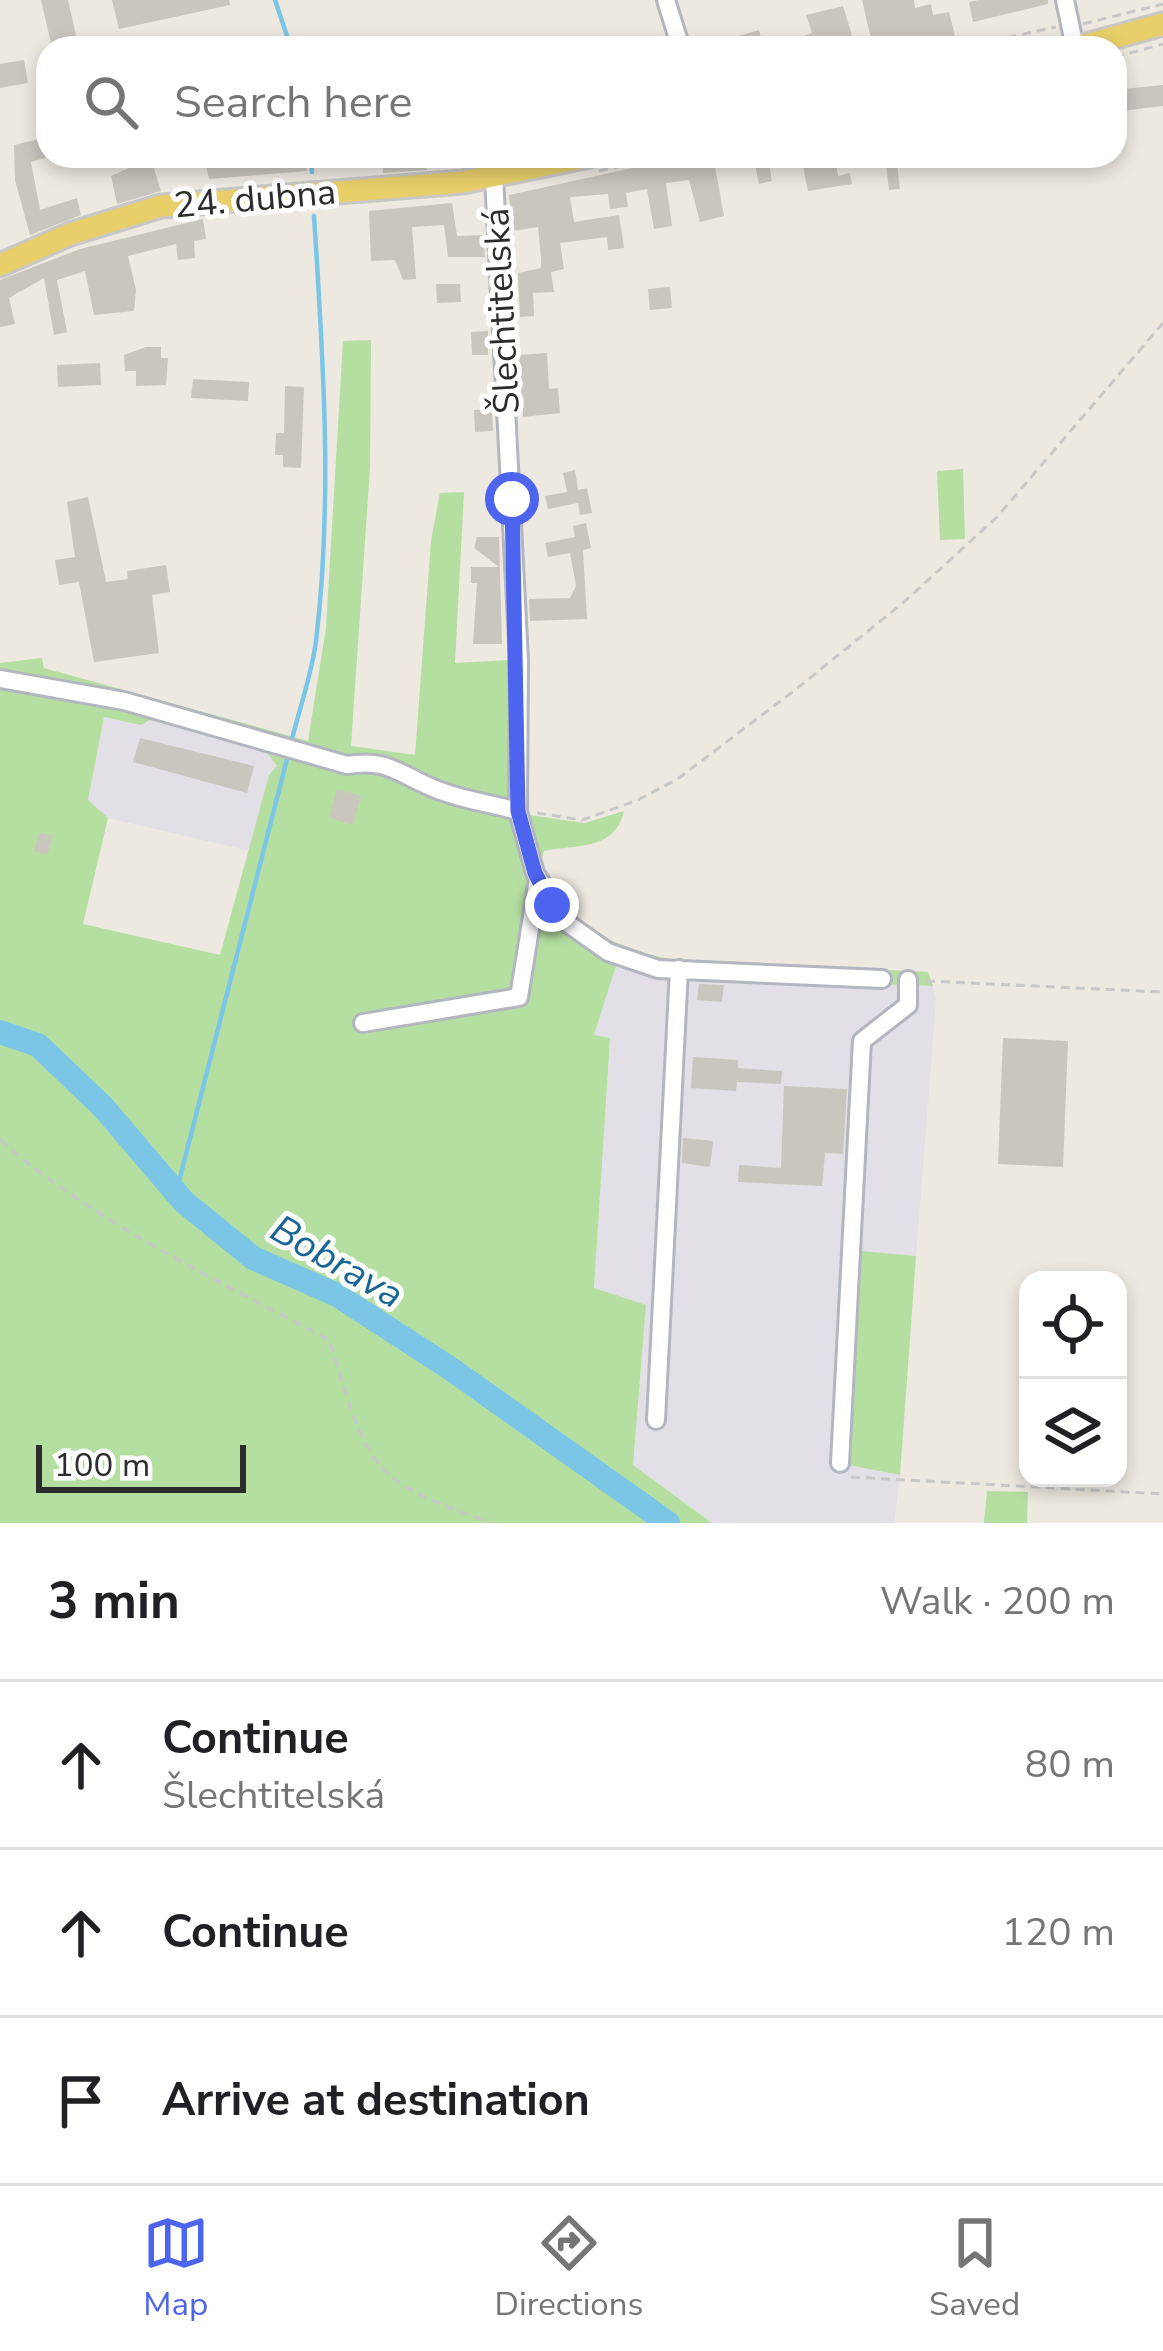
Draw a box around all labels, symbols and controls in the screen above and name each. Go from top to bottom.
search box [36,36,1127,168]
icon: search [78,69,144,135]
text: Search here [174,72,413,133]
street label: 24. dubna [172,168,338,230]
street label: Šlechtitelská [472,207,532,415]
route start [485,472,539,526]
route end [525,878,579,932]
water label: Bobrava [261,1203,413,1321]
map controls [1019,1271,1127,1487]
button: locate [1019,1271,1127,1379]
button: layers [1019,1379,1127,1487]
scale bar [36,1439,246,1492]
text: 100 m [54,1443,150,1488]
text: 3 min [48,1566,180,1636]
text: Walk · 200 m [880,1575,1115,1628]
text: Continue [162,1708,349,1769]
icon: ahead [48,1732,114,1798]
text: 80 m [1025,1738,1115,1791]
text: Šlechtitelská [162,1769,385,1822]
icon: ahead [48,1900,114,1966]
text: Continue [162,1902,349,1963]
text: 120 m [1001,1906,1115,1959]
icon: arrive [48,2068,114,2134]
text: Arrive at destination [162,2070,590,2131]
tab: Map [143,2210,209,2327]
tab: Directions [495,2210,643,2327]
tab: Saved [929,2210,1020,2327]

